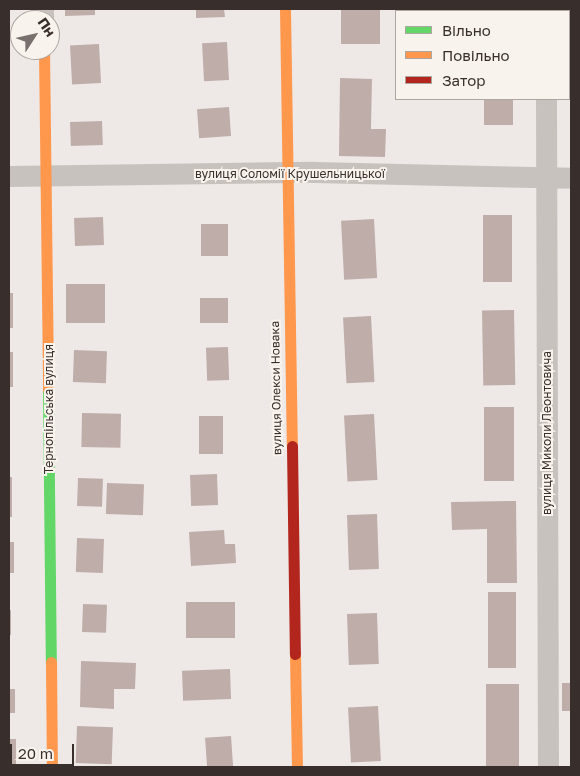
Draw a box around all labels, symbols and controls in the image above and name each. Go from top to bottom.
north arrow [10,10,60,60]
legend [395,10,570,100]
text: Пн [34,14,59,39]
text: Вільно [442,21,491,39]
text: Повільно [442,46,510,64]
text: Затор [442,71,485,89]
street label: вулиця Соломії Крушельницької [195,167,385,181]
street label: вулиця Олекси Новака [268,321,284,455]
street label: Тернопільська вулиця [42,344,56,474]
street label: вулиця Миколи Леонтовича [540,351,554,515]
scale bar [12,734,76,766]
text: 20 m [18,744,53,762]

